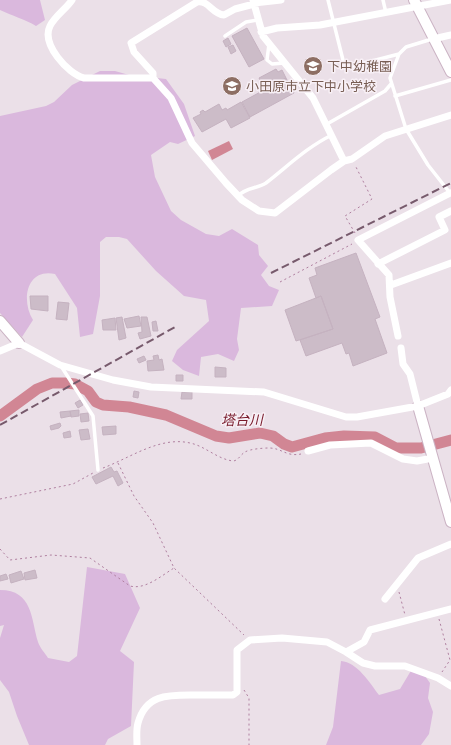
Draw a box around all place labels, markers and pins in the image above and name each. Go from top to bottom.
school or university icon: 下中幼稚園 [302,55,324,77]
place label: 下中幼稚園 [327,59,392,74]
school or university icon: 小田原市立下中小学校 [221,75,243,97]
place label: 小田原市立下中小学校 [246,79,376,94]

